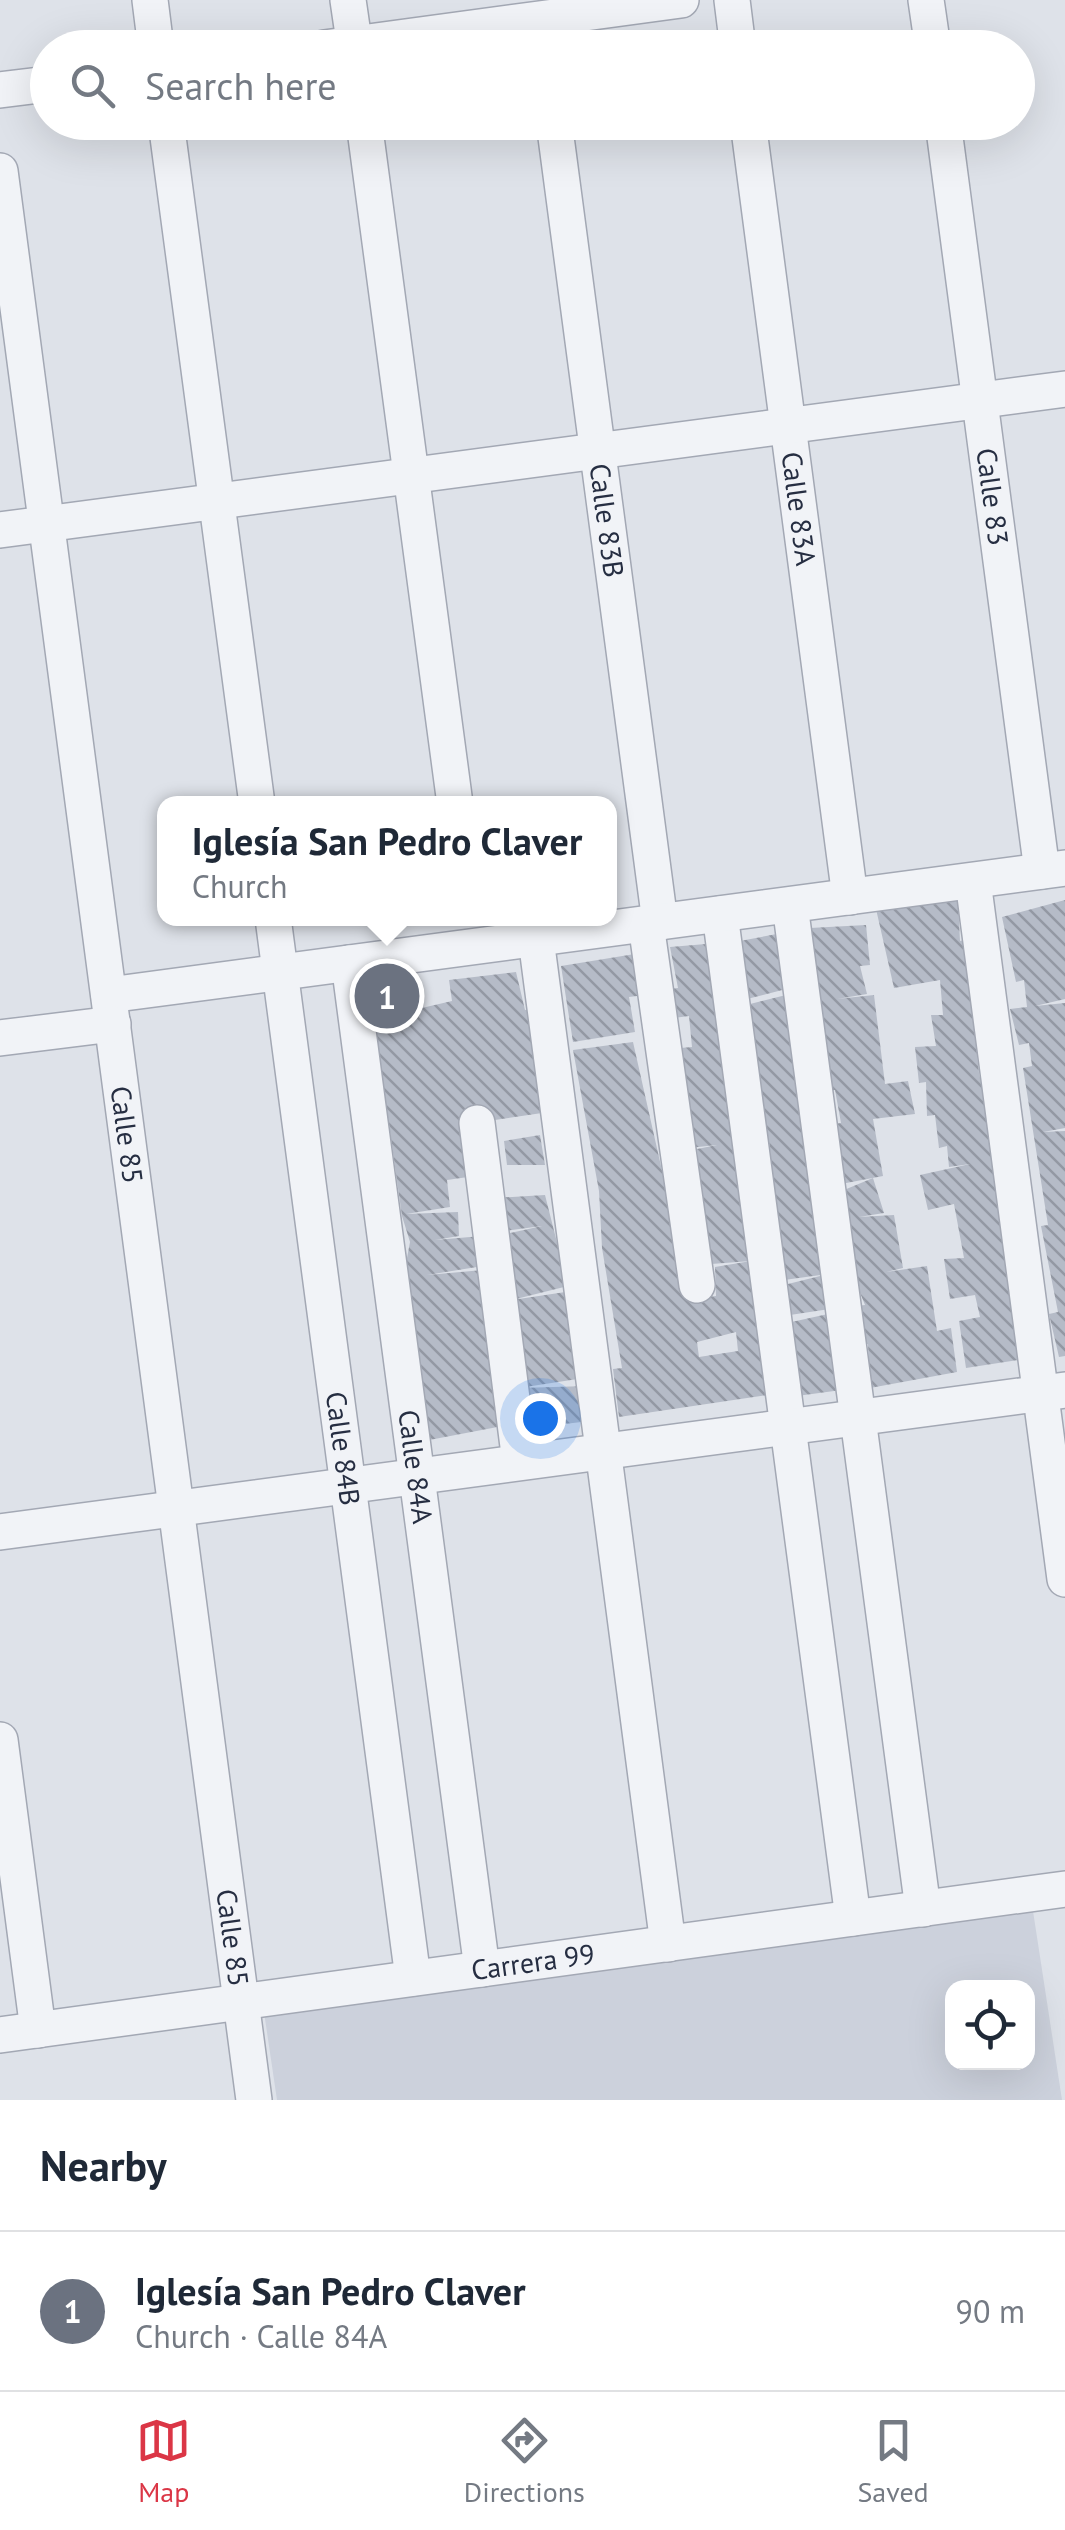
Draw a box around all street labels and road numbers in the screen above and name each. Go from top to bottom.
street label: Calle 83 [968,446,1018,548]
street label: Calle 83A [774,449,825,568]
street label: Calle 83B [581,461,633,580]
street label: Calle 85 [103,1084,152,1186]
street label: Calle 84B [318,1389,369,1507]
street label: Calle 84A [390,1407,442,1526]
street label: Calle 85 [208,1887,258,1989]
street label: Carrera 99 [469,1935,597,1988]

